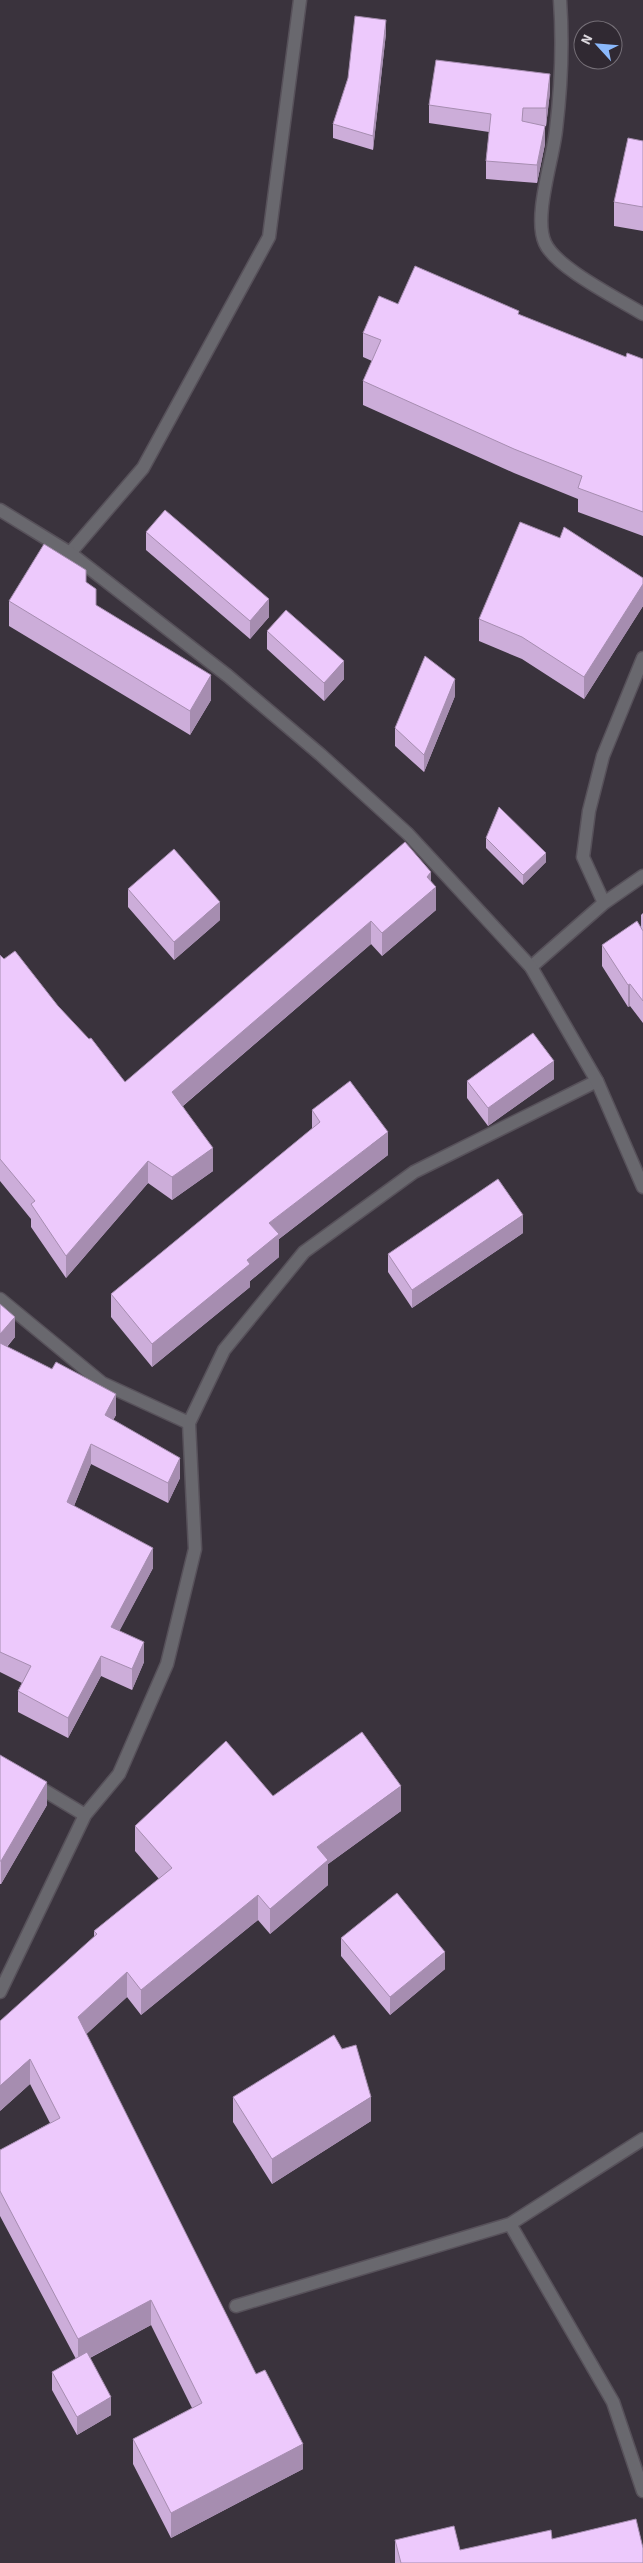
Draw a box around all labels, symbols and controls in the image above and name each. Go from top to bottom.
north arrow [573,20,623,70]
text: N [576,31,598,48]

